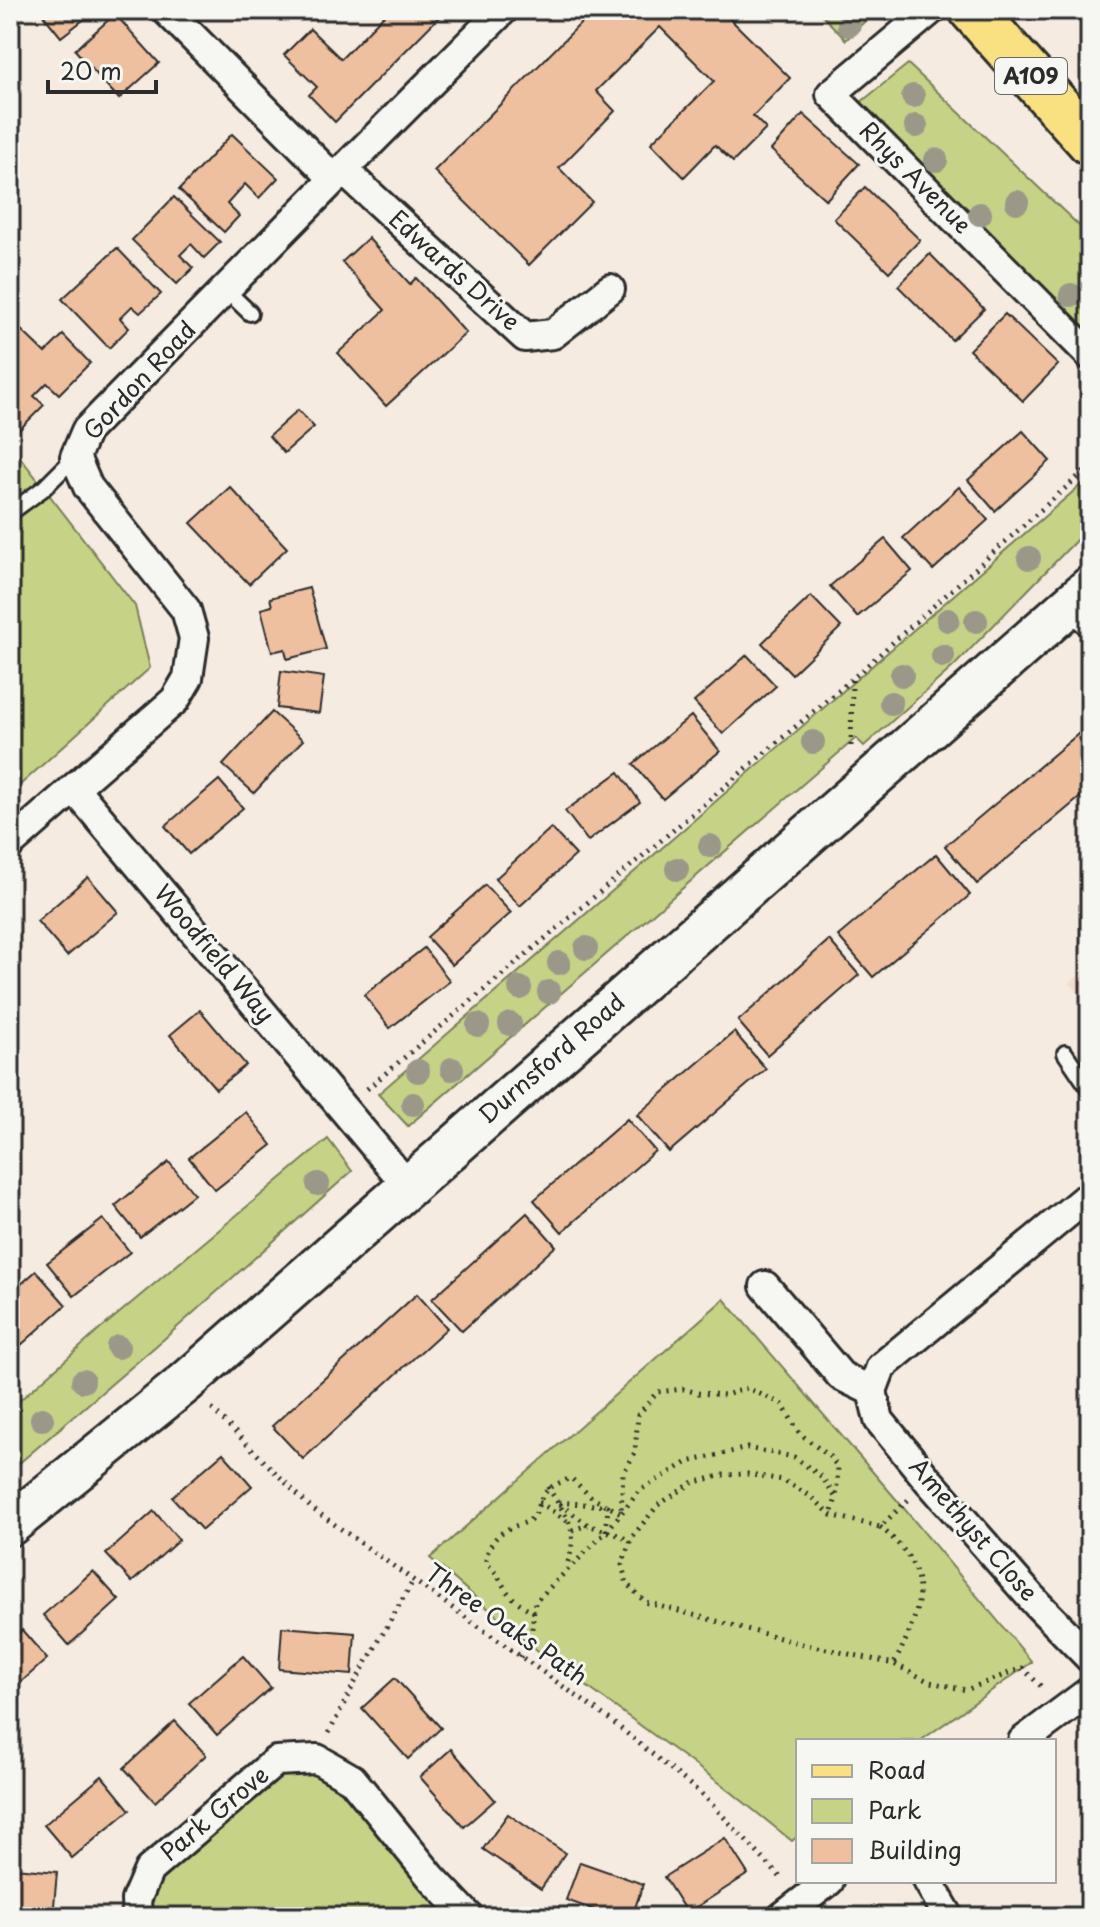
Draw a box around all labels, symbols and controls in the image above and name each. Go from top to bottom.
scale bar [48,44,156,94]
text: 20 m [60,52,122,88]
road number: A109 [995,58,1067,94]
street label: Rhys Avenue [852,112,981,241]
street label: Edwards Drive [382,201,529,338]
street label: Gordon Road [74,312,203,447]
street label: Woodfield Way [147,876,284,1030]
street label: Durnsford Road [470,984,632,1131]
street label: Amethyst Close [902,1449,1047,1608]
street label: Three Oaks Path [418,1554,596,1693]
legend [796,1739,1056,1883]
text: Road [868,1751,926,1787]
street label: Park Grove [152,1756,276,1869]
text: Park [868,1791,922,1827]
text: Building [868,1831,962,1867]

